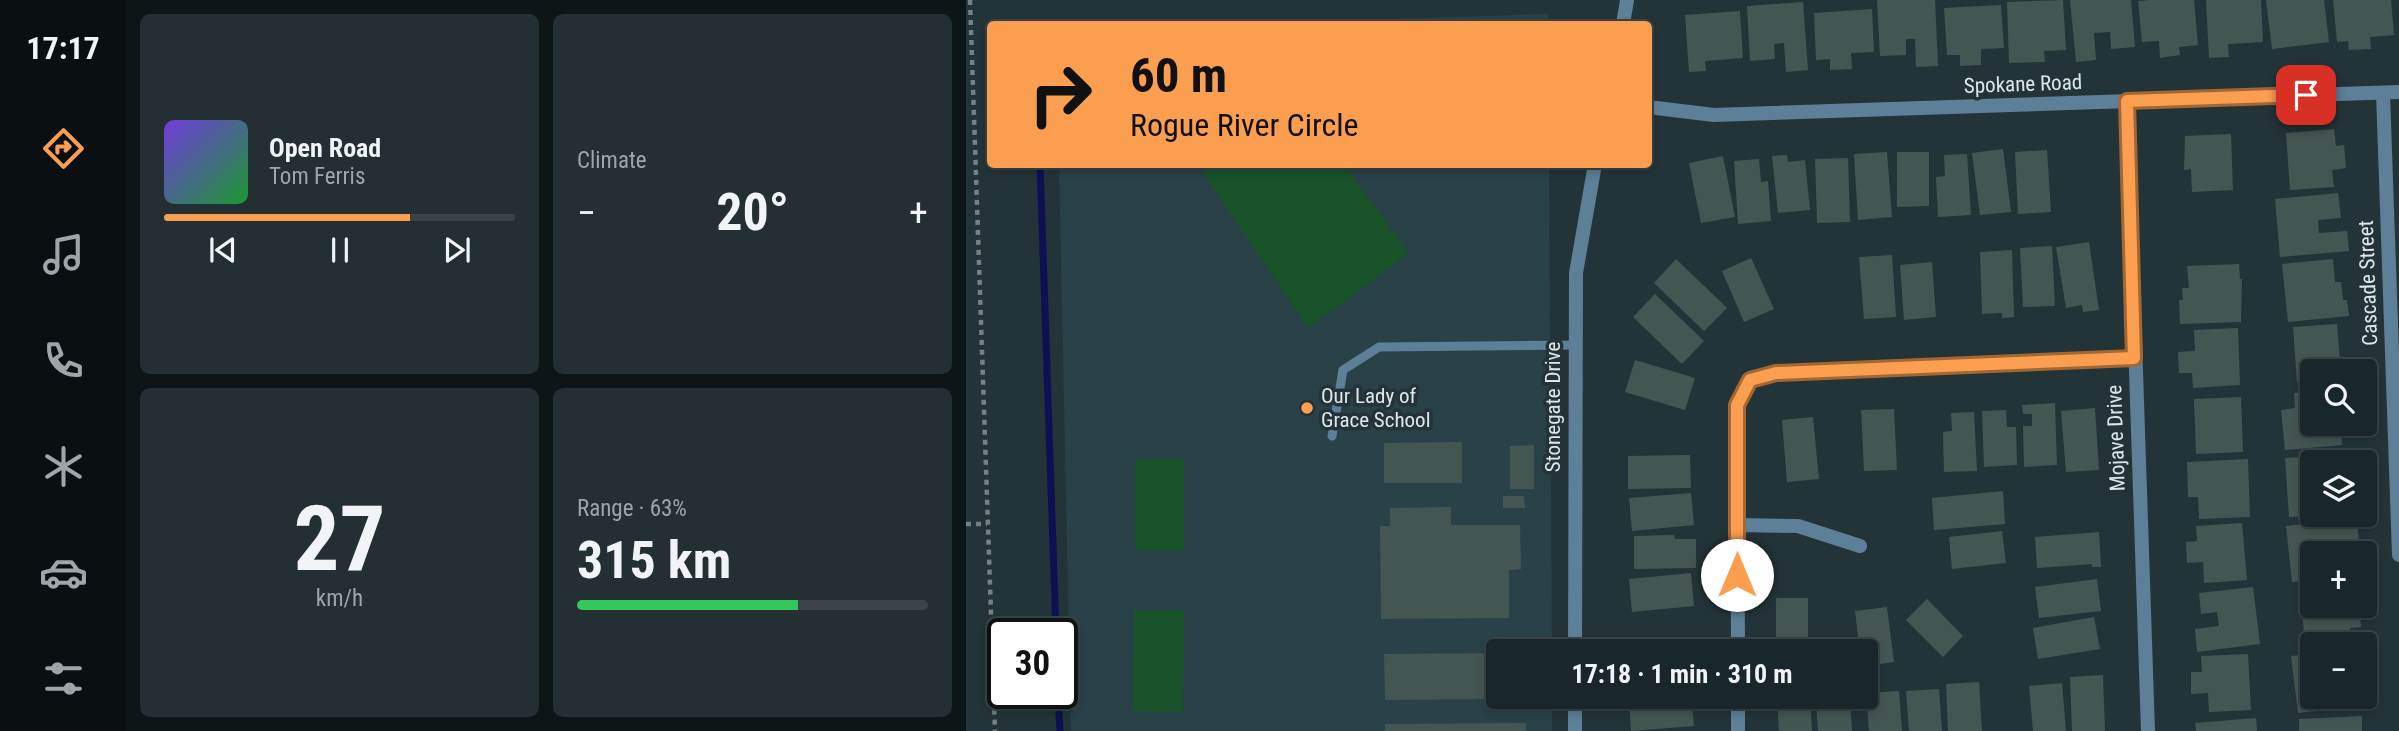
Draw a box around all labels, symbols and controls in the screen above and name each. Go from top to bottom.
text: 17:17 [26,29,100,67]
text: 60 m [1130,47,1227,104]
icon: right [1015,49,1106,140]
pin [2276,65,2336,125]
street label: Spokane Road [1963,70,2083,98]
icon: arrive [2287,76,2325,114]
text: Rogue River Circle [1130,106,1359,144]
icon: directions [39,124,88,173]
text: Open Road [269,133,381,163]
text: Climate [577,147,647,174]
text: Tom Ferris [269,163,365,190]
text: 20° [716,182,789,243]
text: − [577,191,596,235]
text: + [909,191,928,235]
street label: Cascade Street [2354,220,2382,346]
icon: music [39,230,88,279]
icon: previous [204,231,242,269]
icon: pause [321,231,359,269]
icon: next [438,231,476,269]
icon: phone [39,336,88,385]
street label: Stonegate Drive [1541,342,1565,472]
map controls [2300,359,2377,709]
button: search [2300,359,2377,436]
place label: Our Lady of Grace School [1321,384,1430,432]
street label: Mojave Drive [2102,384,2130,492]
marker: Our Lady of Grace School [1299,400,1315,416]
icon: climate [39,442,88,491]
button: layers [2300,450,2377,527]
text: 27 [294,486,385,592]
text: Range · 63% [577,495,687,522]
text: 315 km [577,530,731,591]
position arrow [1700,538,1774,612]
button: + [2300,541,2377,618]
icon: car [39,548,88,597]
text: km/h [316,585,363,612]
speed limit sign: 30 [987,618,1078,709]
button: − [2300,632,2377,709]
icon: filters [39,654,88,703]
text: 17:18 · 1 min · 310 m [1572,659,1792,689]

